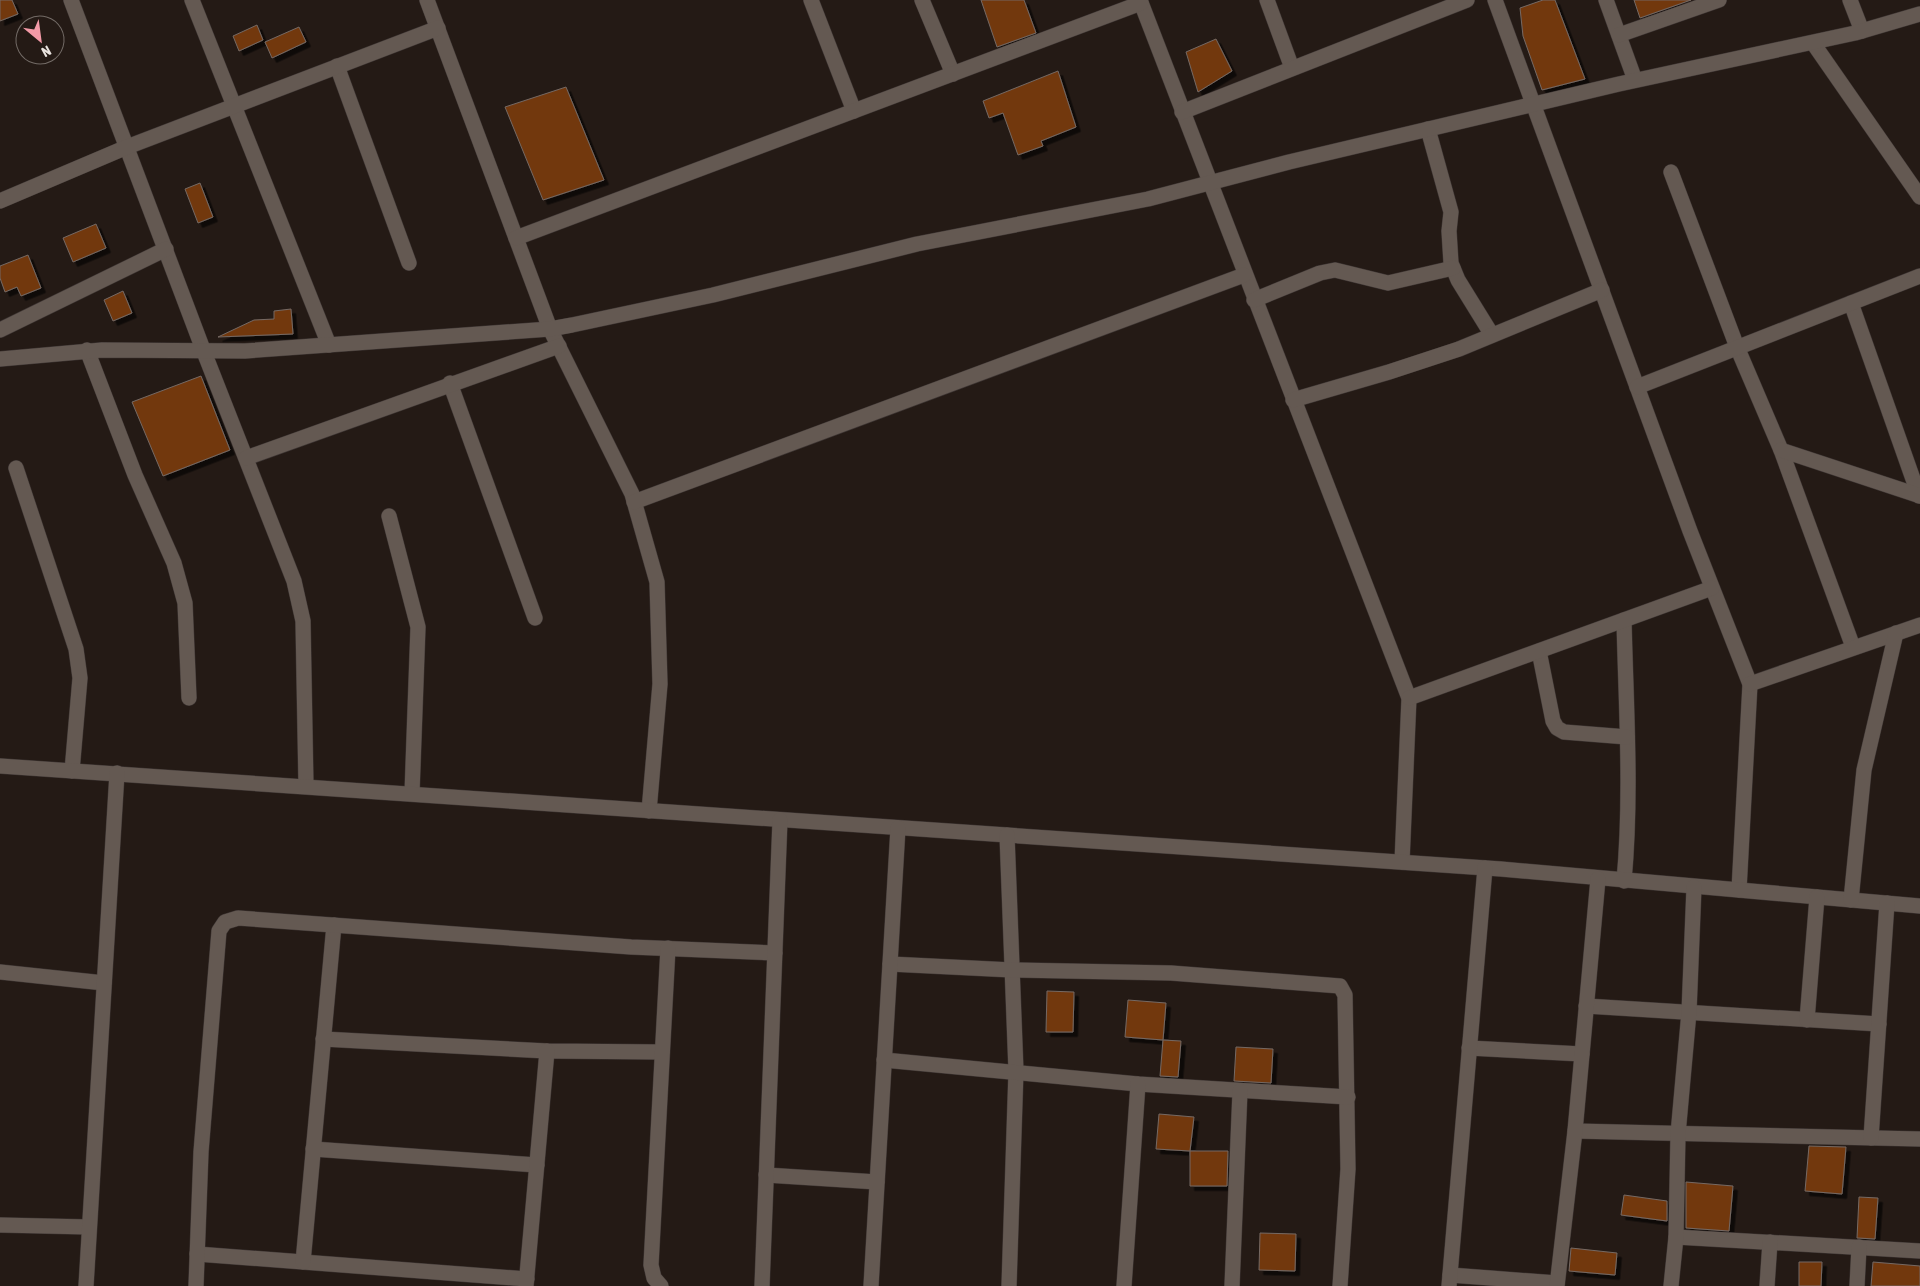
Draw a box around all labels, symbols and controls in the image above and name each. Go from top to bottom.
north arrow [15,15,65,65]
text: N [39,42,54,60]

